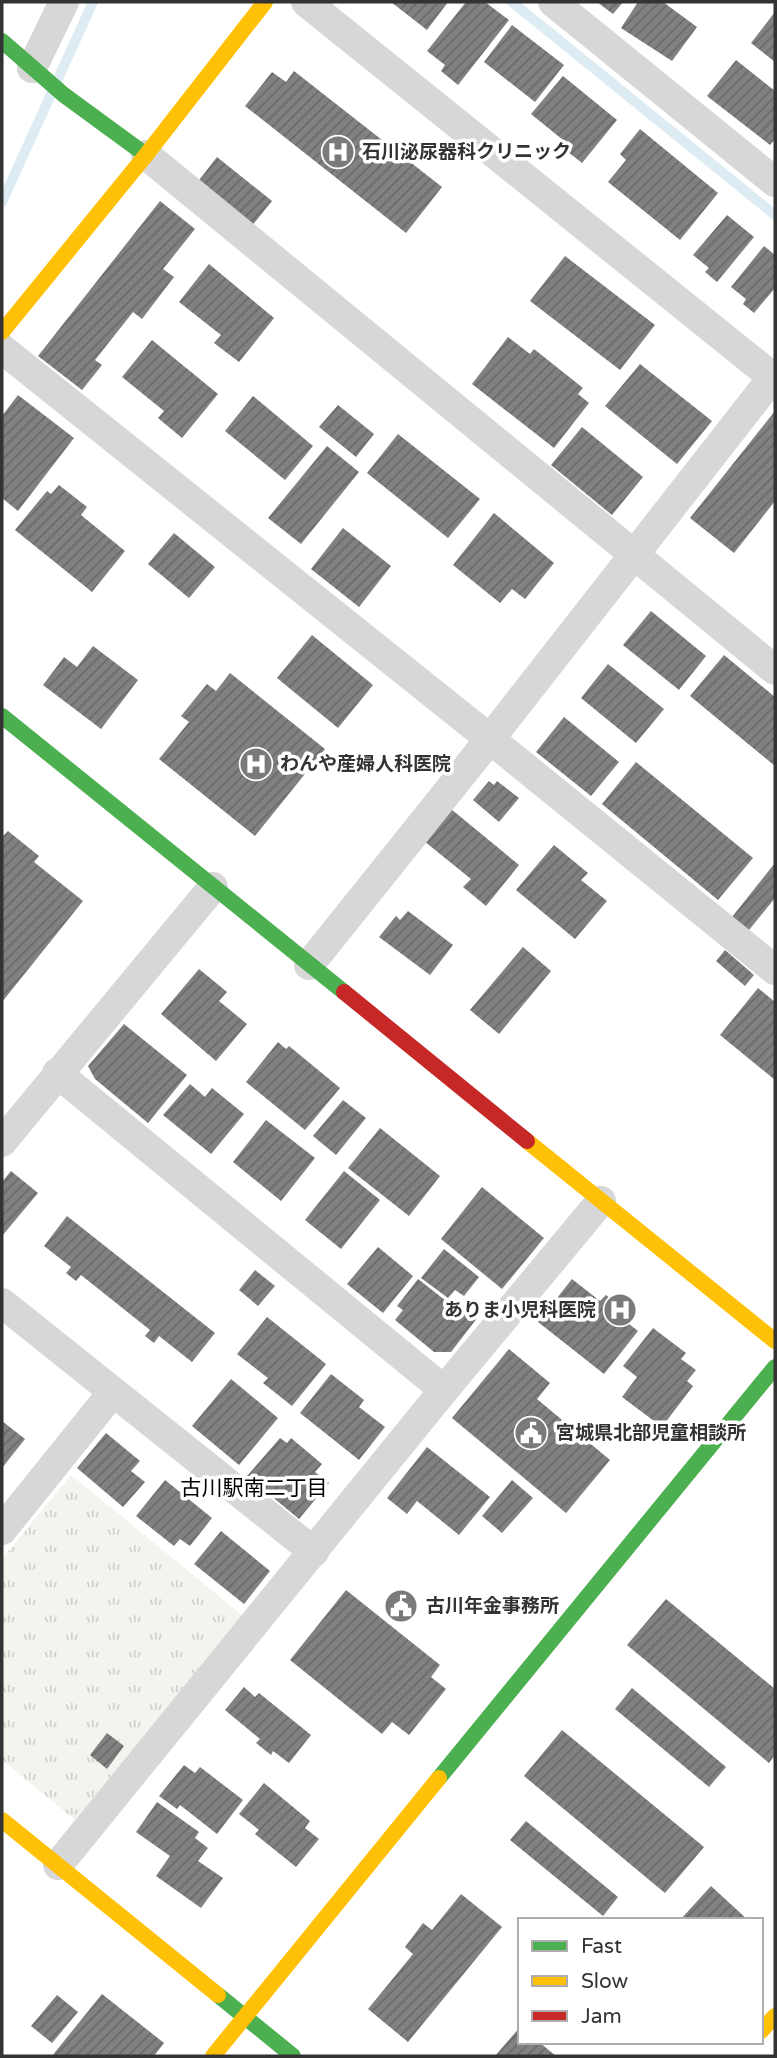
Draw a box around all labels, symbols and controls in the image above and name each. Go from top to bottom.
hospital icon: 石川泌尿器科クリニック [319,133,357,171]
place label: 石川泌尿器科クリニック [362,141,571,163]
hospital icon: わんや産婦人科医院 [237,745,275,783]
place label: わんや産婦人科医院 [280,753,451,775]
hospital icon: ありま小児科医院 [601,1291,639,1329]
place label: ありま小児科医院 [444,1299,596,1321]
public building icon: 宮城県北部児童相談所 [512,1414,550,1452]
place label: 宮城県北部児童相談所 [556,1422,746,1444]
district label: 古川駅南二丁目 [181,1476,328,1501]
public building icon: 古川年金事務所 [382,1587,420,1625]
place label: 古川年金事務所 [426,1595,559,1617]
legend [518,1918,763,2044]
text: Fast [581,1934,622,1959]
text: Slow [581,1969,629,1994]
text: Jam [581,2004,622,2029]

